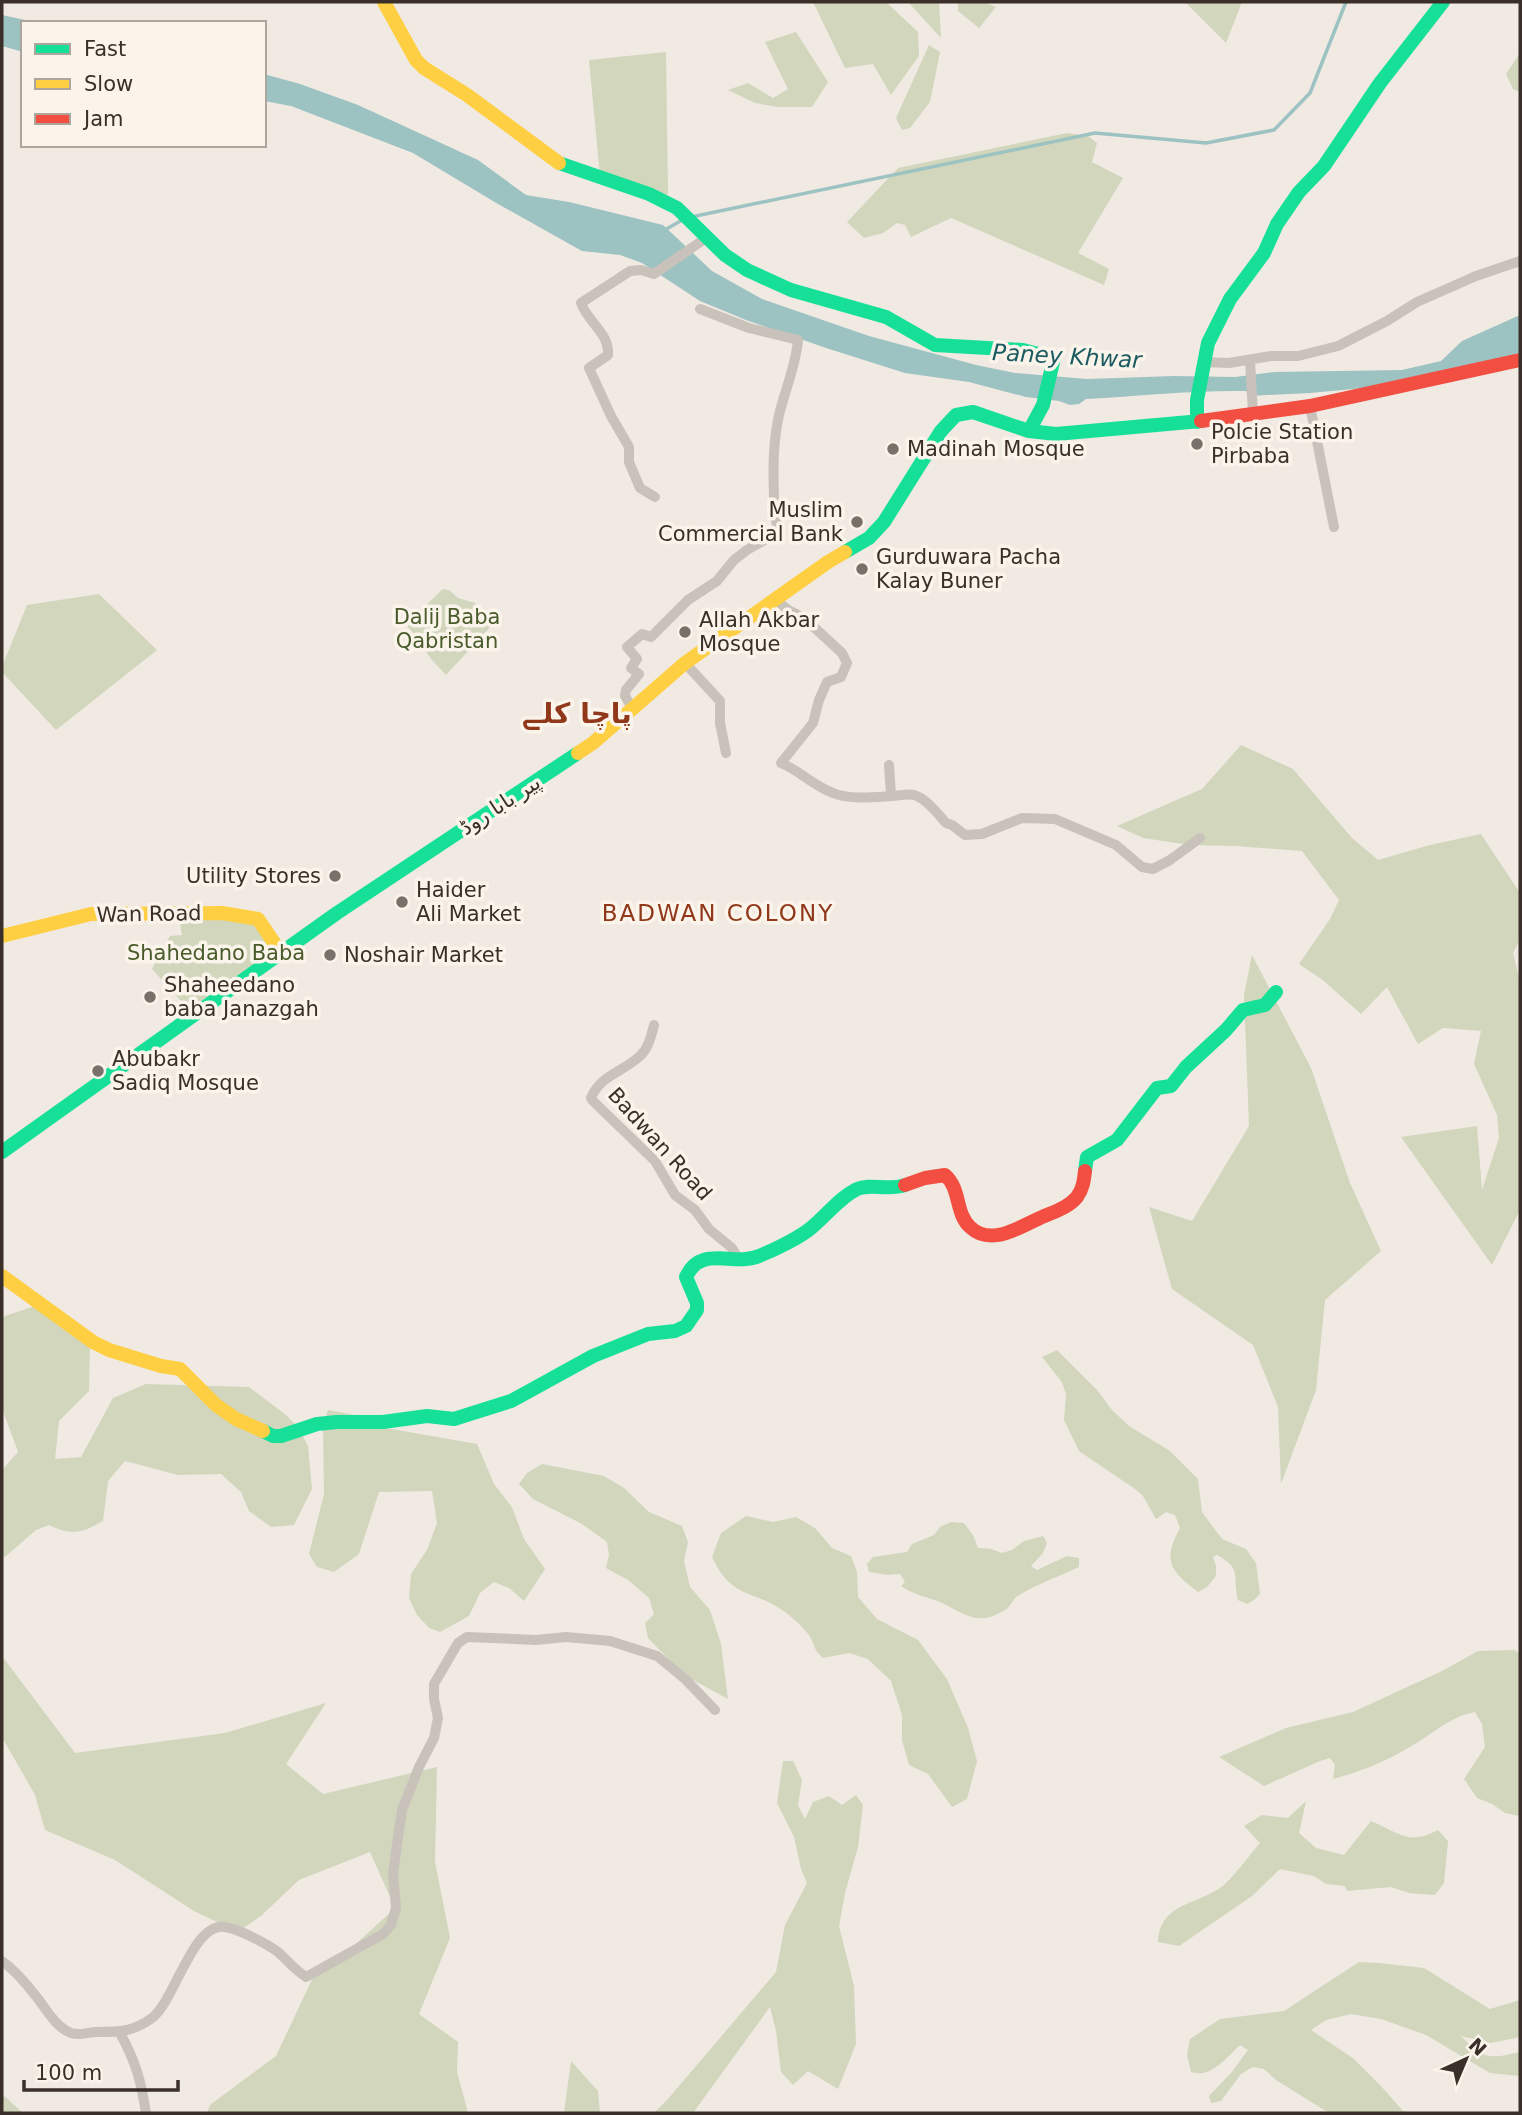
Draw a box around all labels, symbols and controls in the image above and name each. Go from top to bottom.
legend [21,21,266,147]
text: Fast [84,37,126,61]
text: Slow [84,72,133,96]
text: Jam [82,107,124,131]
water label: Paney Khwar [992,339,1144,373]
place label: Polcie Station Pirbaba [1211,420,1353,468]
marker: Polcie Station Pirbaba [1189,436,1205,452]
place label: Madinah Mosque [907,437,1085,461]
marker: Madinah Mosque [885,441,901,457]
place label: Muslim Commercial Bank [658,498,844,546]
marker: Muslim Commercial Bank [849,514,865,530]
place label: Gurduwara Pacha Kalay Buner [876,545,1061,593]
marker: Gurduwara Pacha Kalay Buner [854,561,870,577]
park label: Dalij Baba Qabristan [394,605,500,653]
place label: Allah Akbar Mosque [699,608,820,656]
marker: Allah Akbar Mosque [677,624,693,640]
district label: پاچا کلے [522,697,632,730]
street label: پیر بابا روڈ [455,770,545,840]
place label: Utility Stores [186,864,321,888]
marker: Utility Stores [327,868,343,884]
place label: Haider Ali Market [416,878,521,926]
marker: Haider Ali Market [394,894,410,910]
district label: BADWAN COLONY [602,900,834,926]
street label: Wan Road [96,901,202,927]
park label: Shahedano Baba [127,941,305,965]
place label: Noshair Market [344,943,503,967]
marker: Noshair Market [322,947,338,963]
place label: Shaheedano baba Janazgah [164,973,319,1021]
marker: Shaheedano baba Janazgah [142,989,158,1005]
place label: Abubakr Sadiq Mosque [112,1047,259,1095]
marker: Abubakr Sadiq Mosque [90,1063,106,1079]
street label: Badwan Road [603,1083,717,1205]
north arrow [1431,2024,1501,2094]
text: N [1464,2033,1491,2060]
scale bar [24,2048,178,2092]
text: 100 m [35,2061,102,2085]

